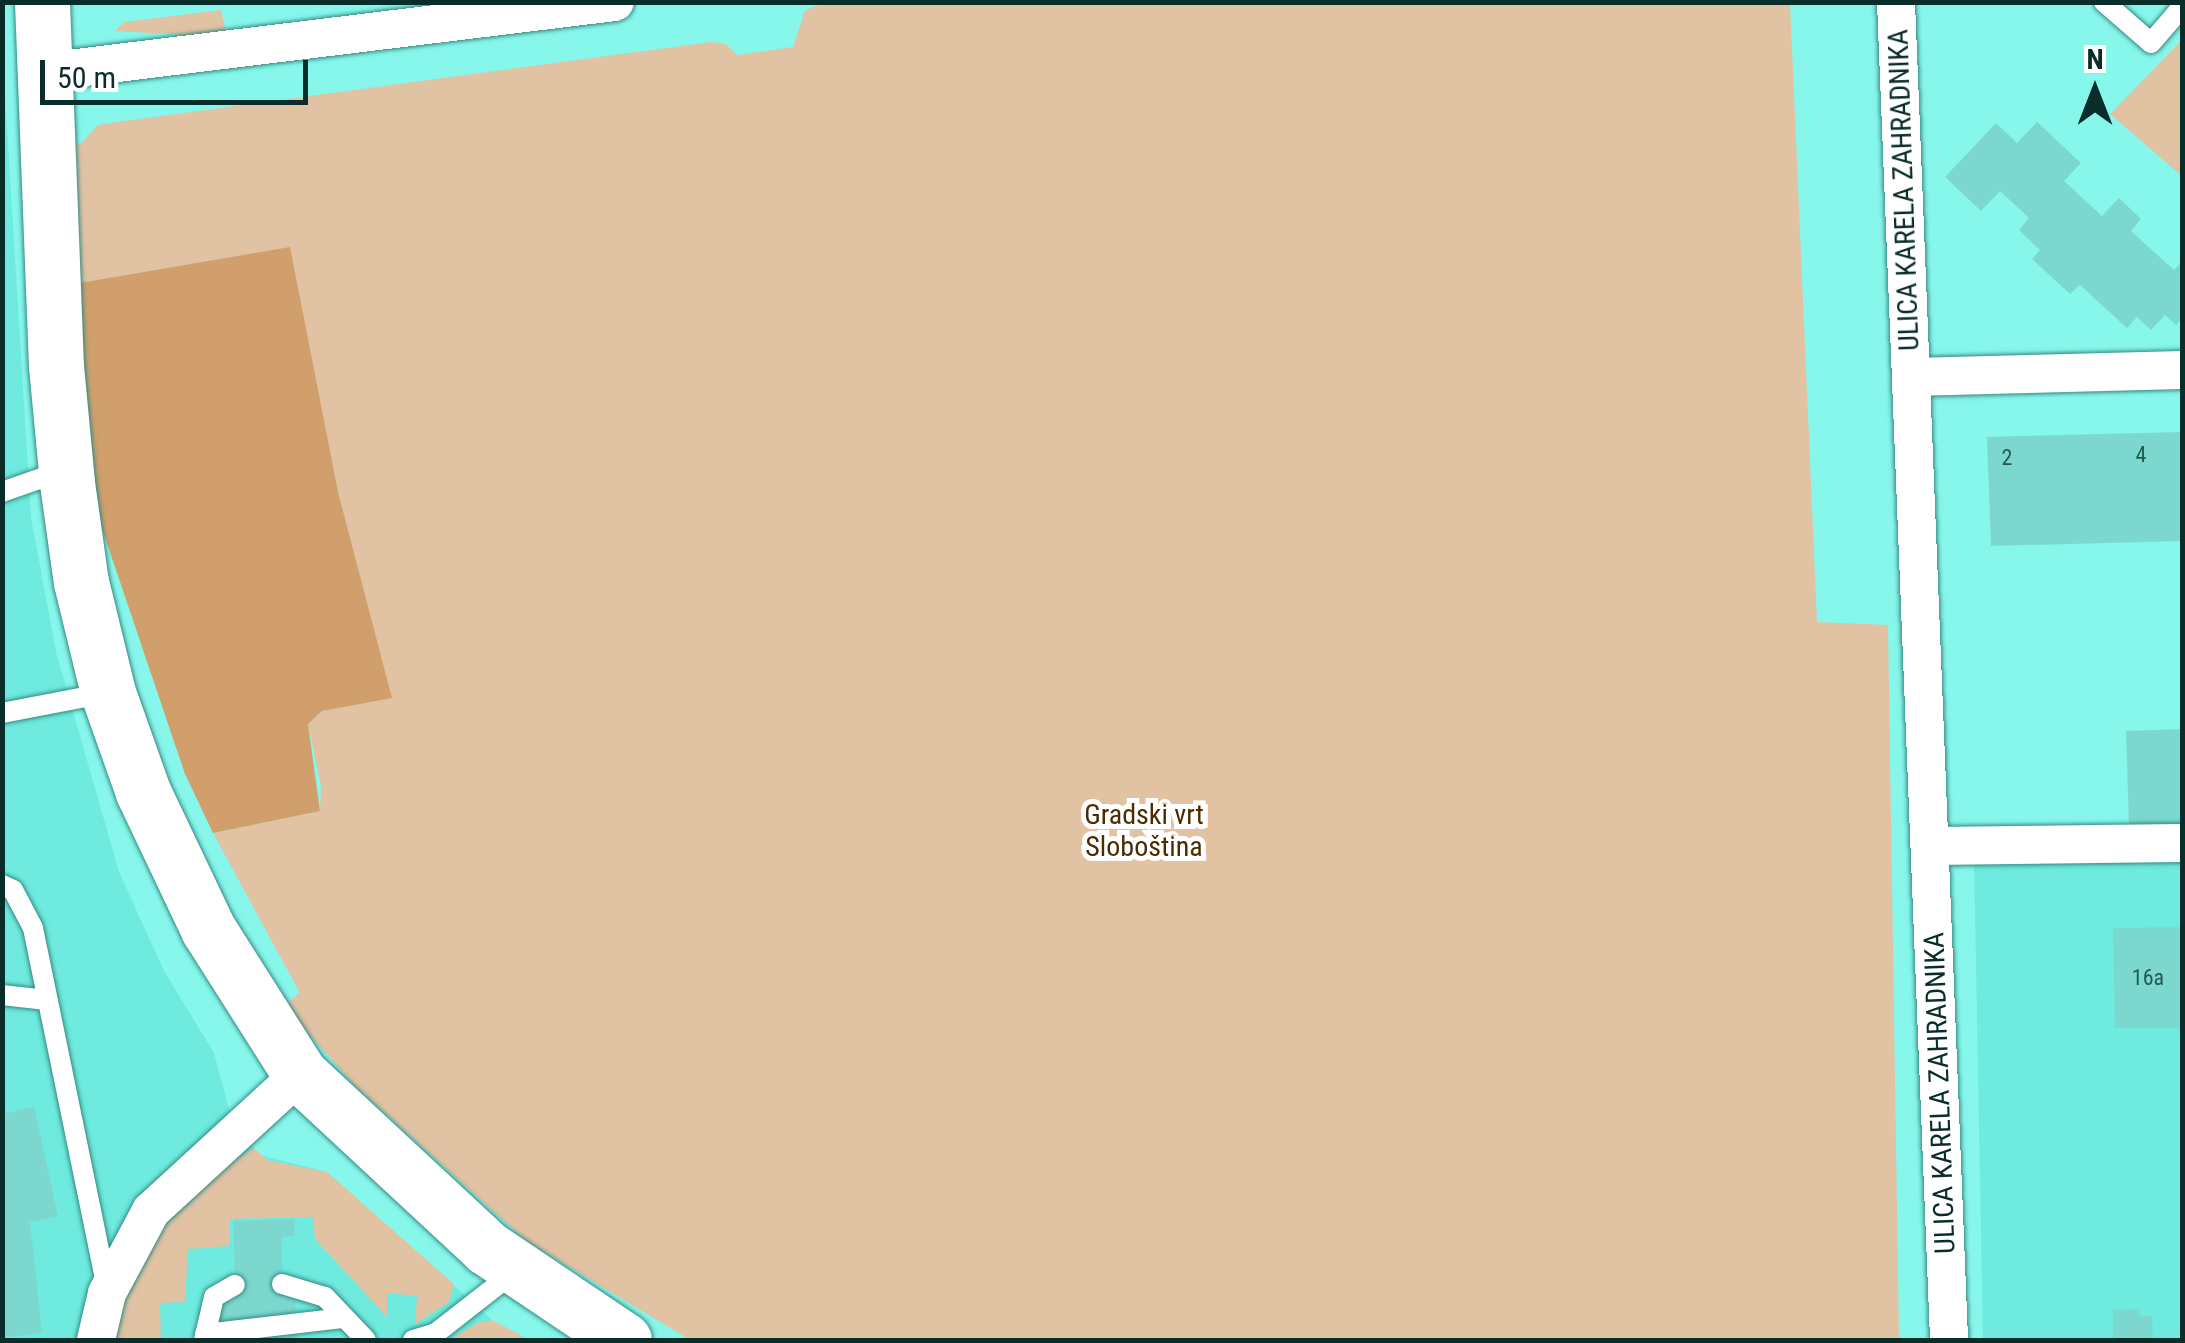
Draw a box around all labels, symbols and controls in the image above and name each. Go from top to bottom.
street label: ULICA KARELA ZAHRADNIKA [1882,29,1926,351]
scale bar [45,40,312,102]
north arrow [2045,40,2145,140]
text: N [2086,43,2104,76]
text: 50 m [57,60,116,95]
house number: 4 [2136,442,2146,468]
house number: 2 [2002,445,2012,471]
park label: Gradski vrt Sloboština [1084,798,1204,864]
street label: ULICA KARELA ZAHRADNIKA [1918,932,1962,1254]
house number: 16a [2132,965,2164,991]

